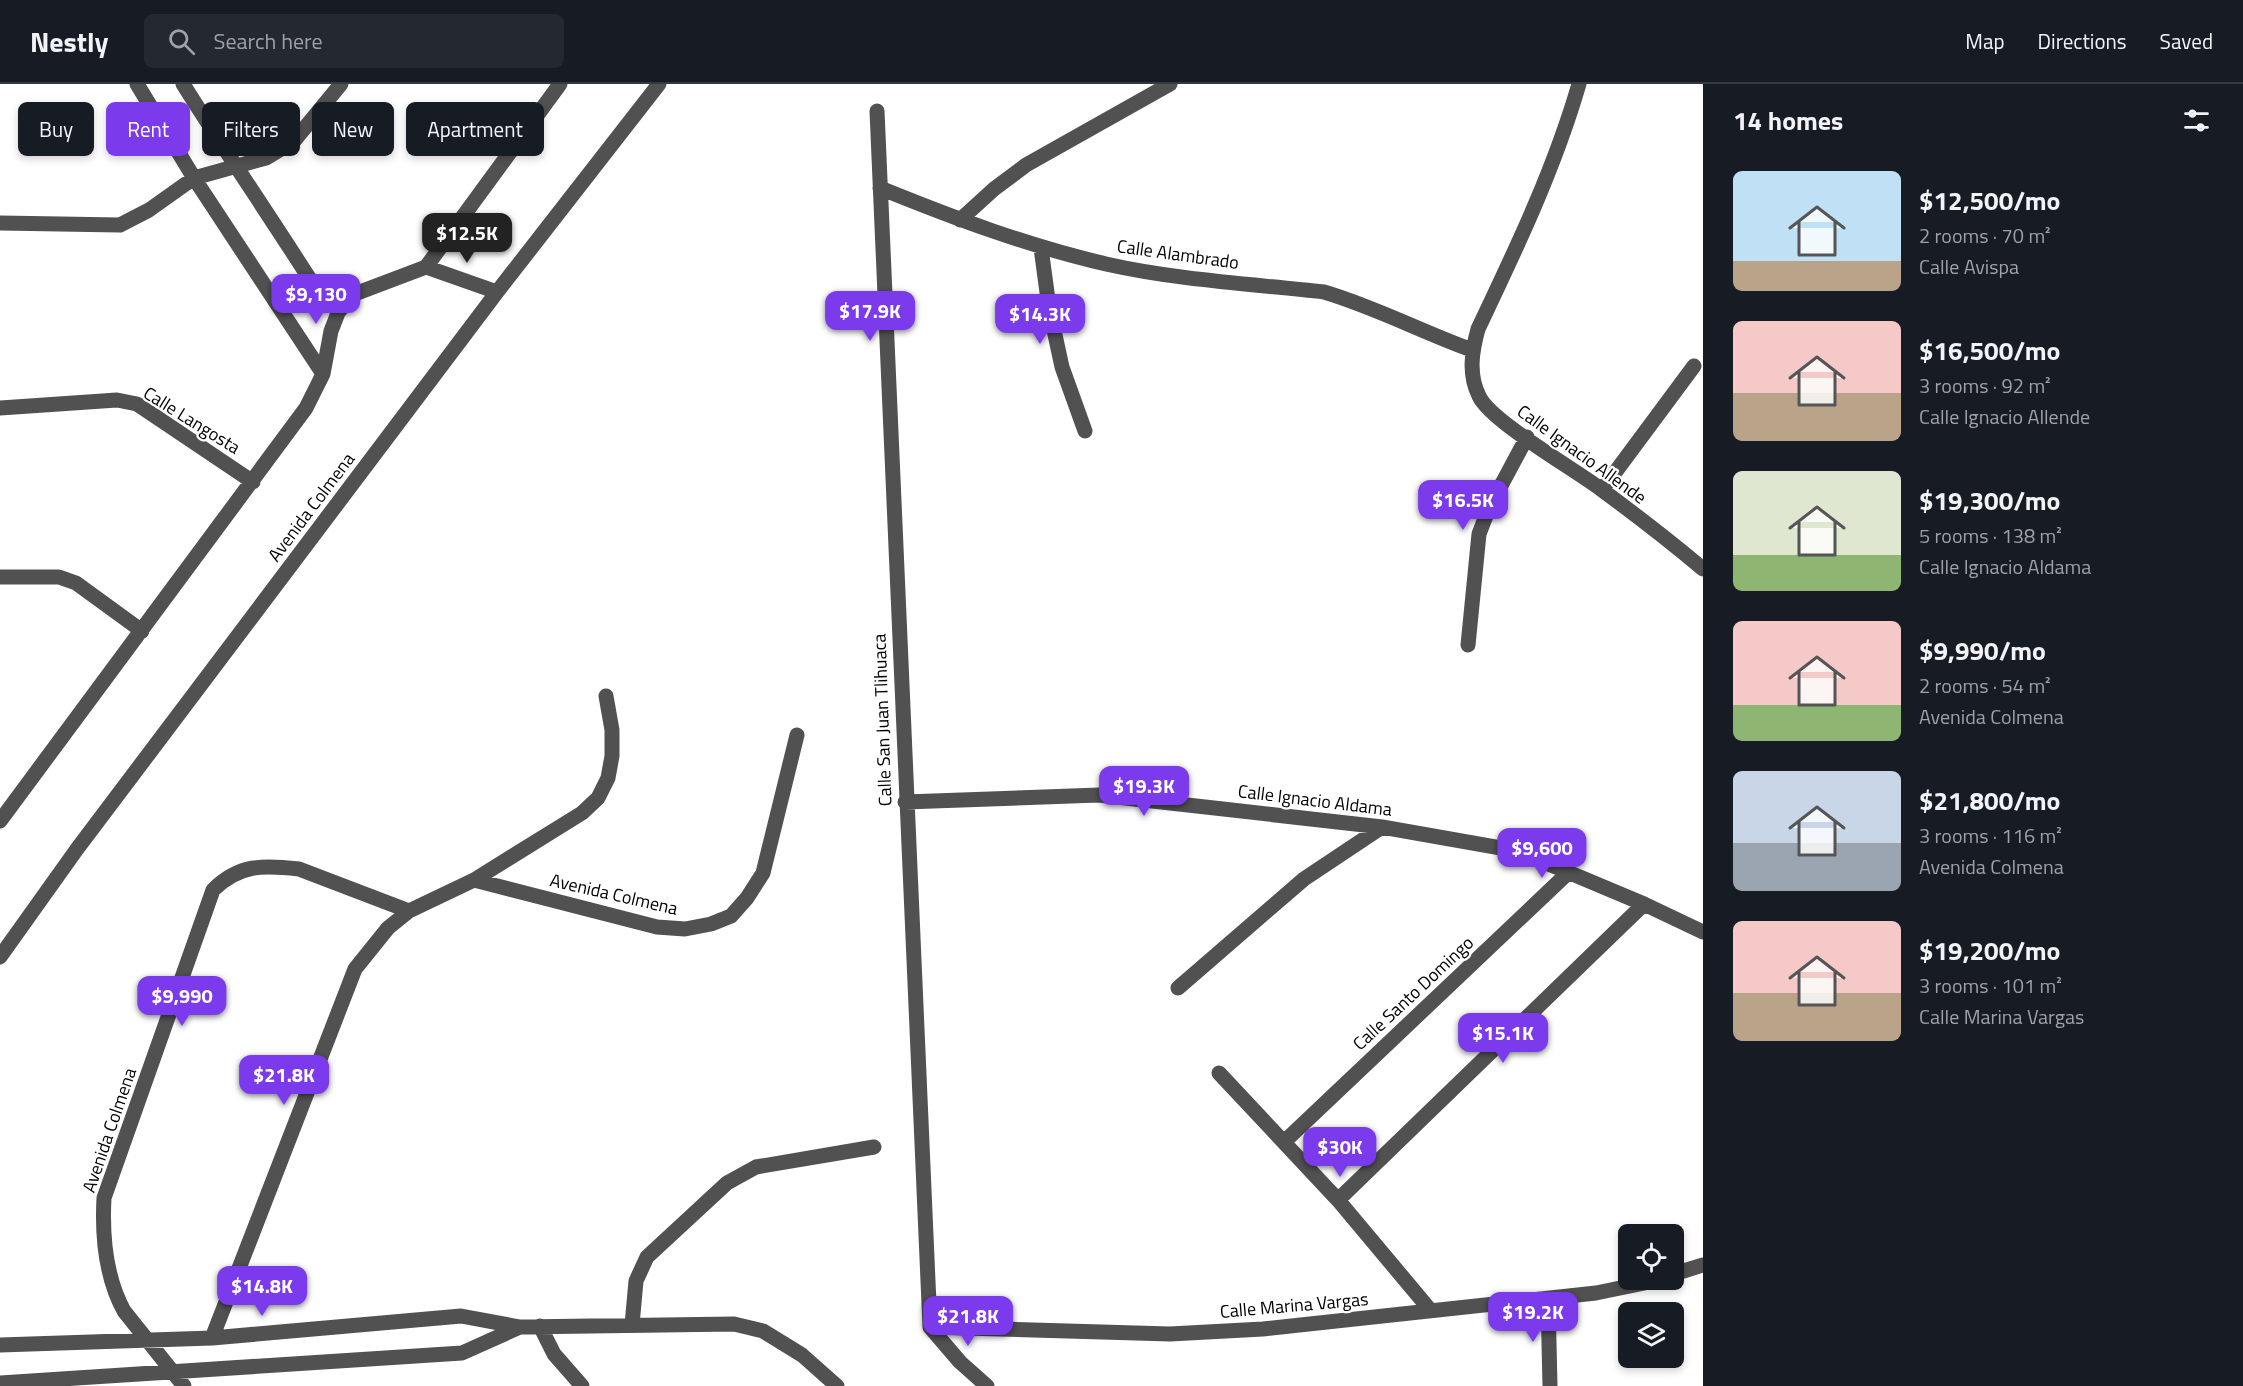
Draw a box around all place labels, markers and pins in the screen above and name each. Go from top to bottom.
pin: $12.5K [418,213,516,264]
pin: $9,130 [267,274,365,325]
pin: $17.9K [821,291,919,342]
pin: $14.3K [991,294,1089,345]
pin: $16.5K [1414,480,1512,531]
pin: $19.3K [1095,766,1193,817]
pin: $9,600 [1493,828,1591,879]
pin: $9,990 [133,976,231,1027]
pin: $15.1K [1454,1013,1552,1064]
pin: $21.8K [235,1055,333,1106]
pin: $30K [1304,1127,1376,1178]
pin: $14.8K [213,1266,311,1317]
pin: $19.2K [1484,1292,1582,1343]
pin: $21.8K [919,1296,1017,1347]

